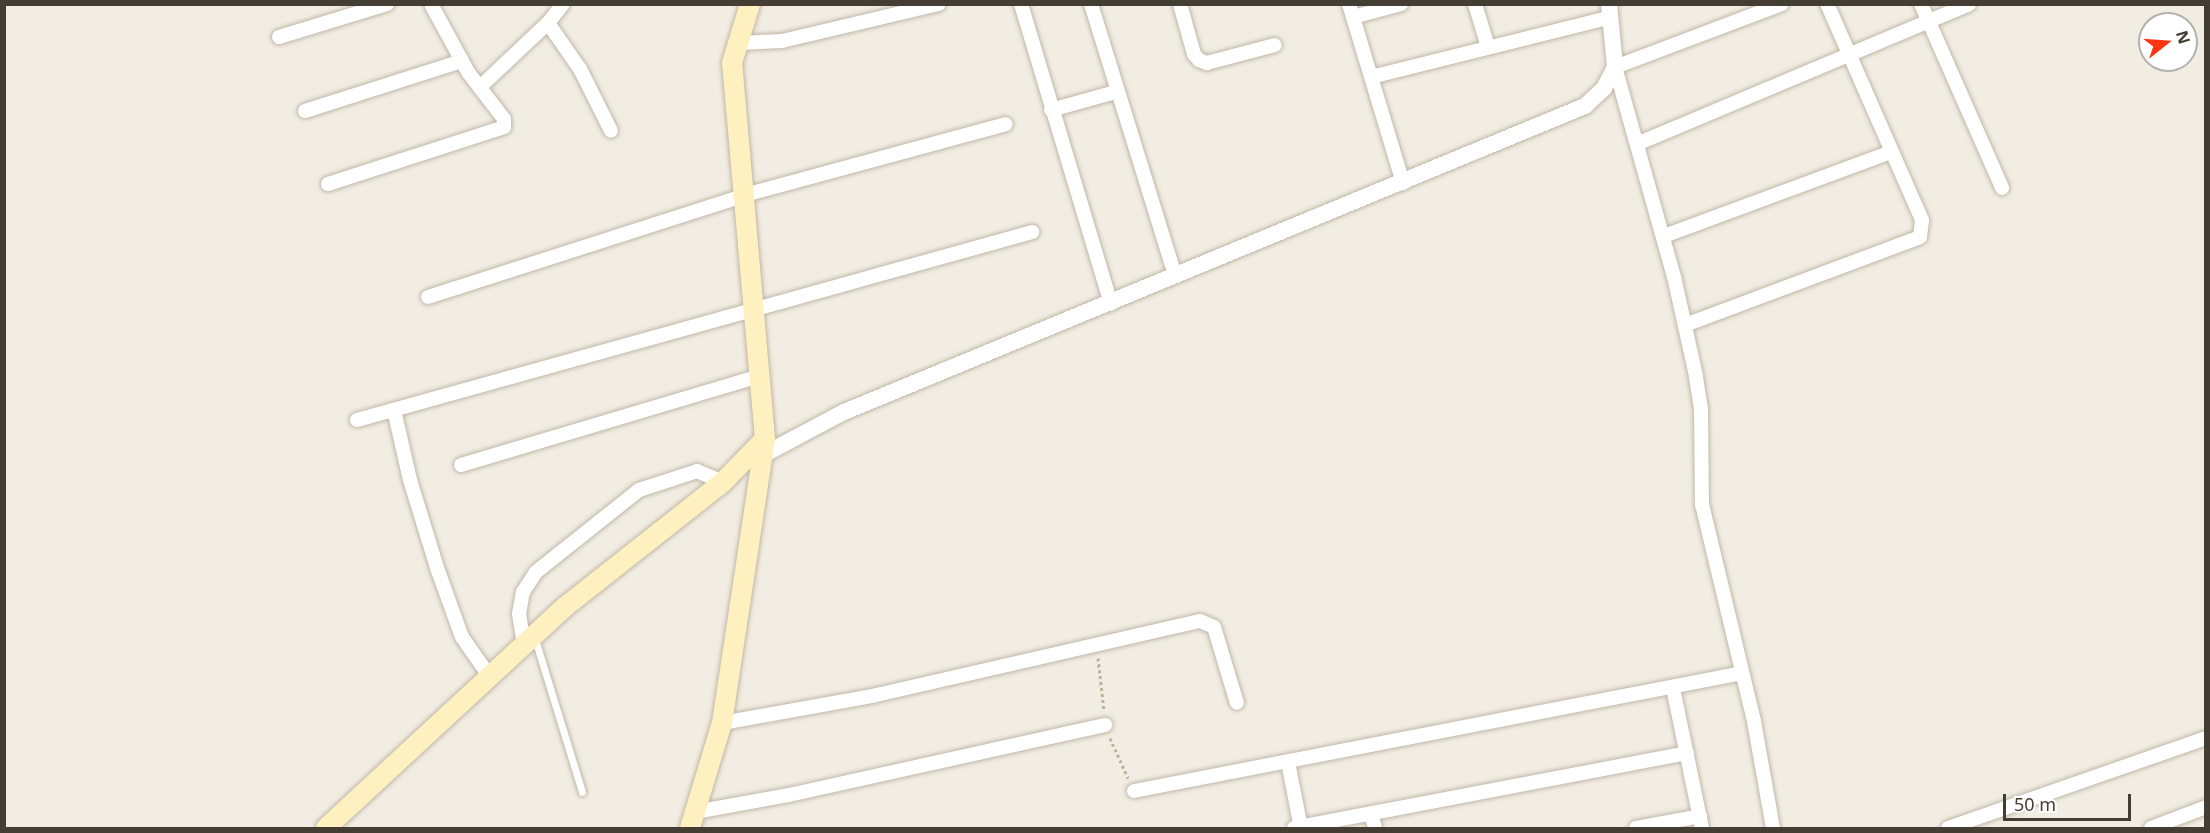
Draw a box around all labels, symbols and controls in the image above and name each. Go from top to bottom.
north arrow [2138,12,2198,72]
text: N [2171,28,2196,47]
scale bar [2006,782,2134,820]
text: 50 m [2014,792,2056,816]

